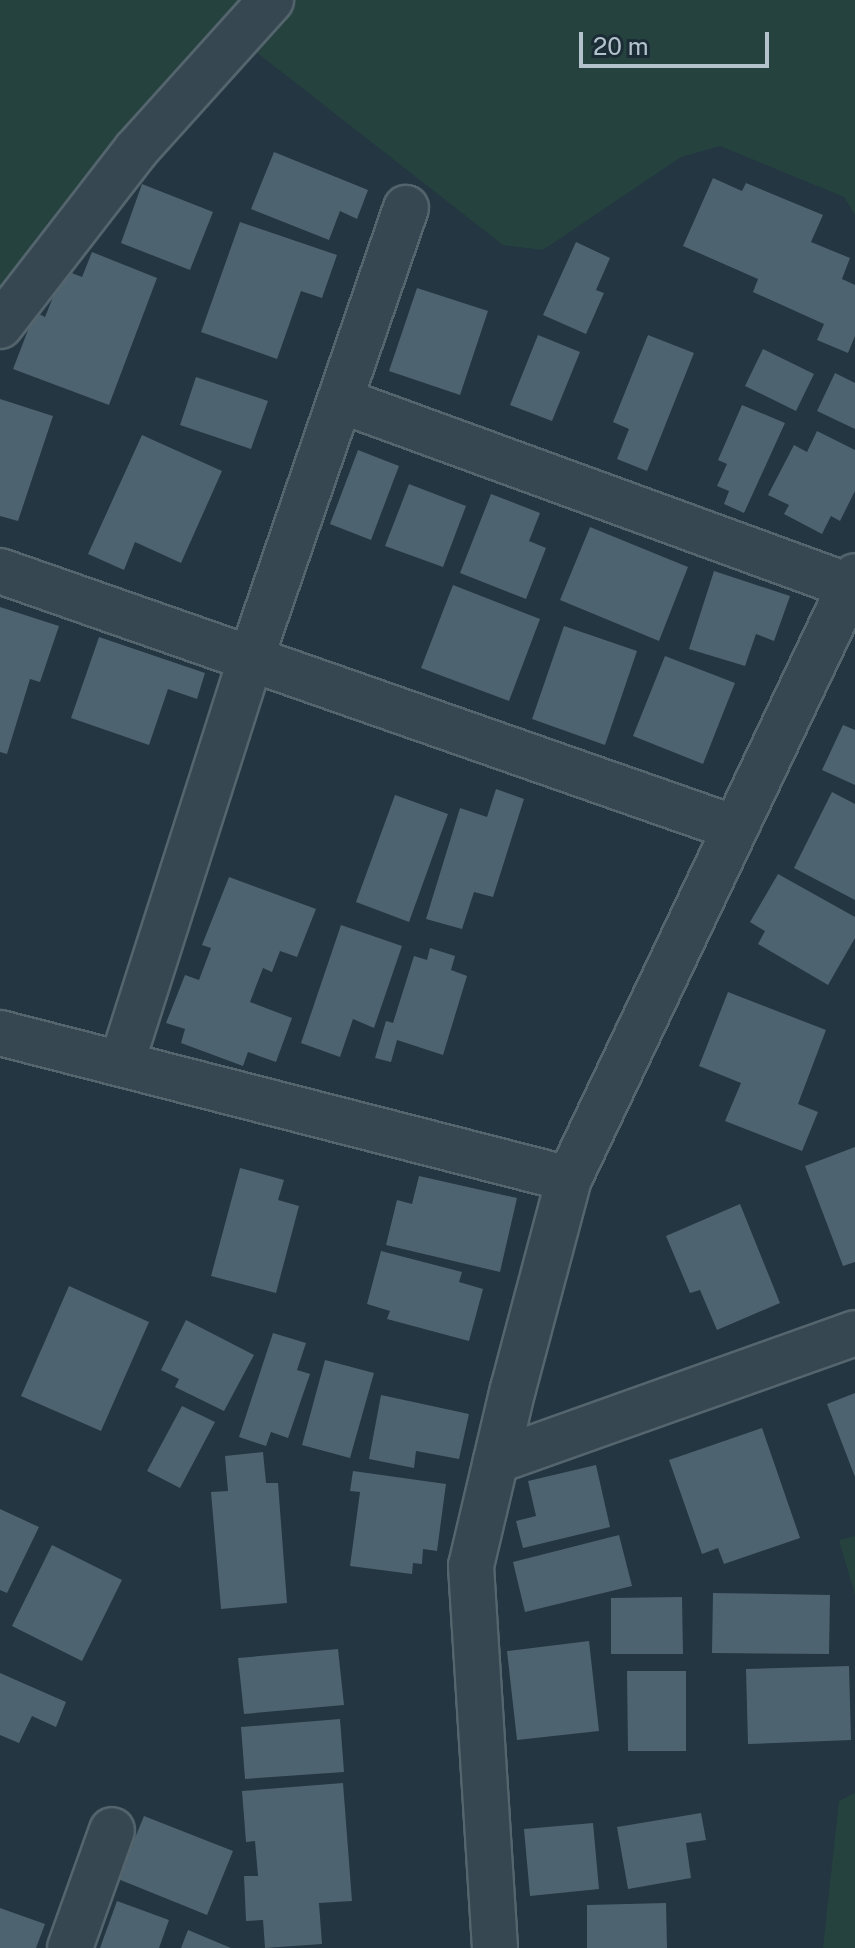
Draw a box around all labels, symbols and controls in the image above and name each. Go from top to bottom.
scale bar [583,16,773,66]
text: 20 m [593,32,649,60]

